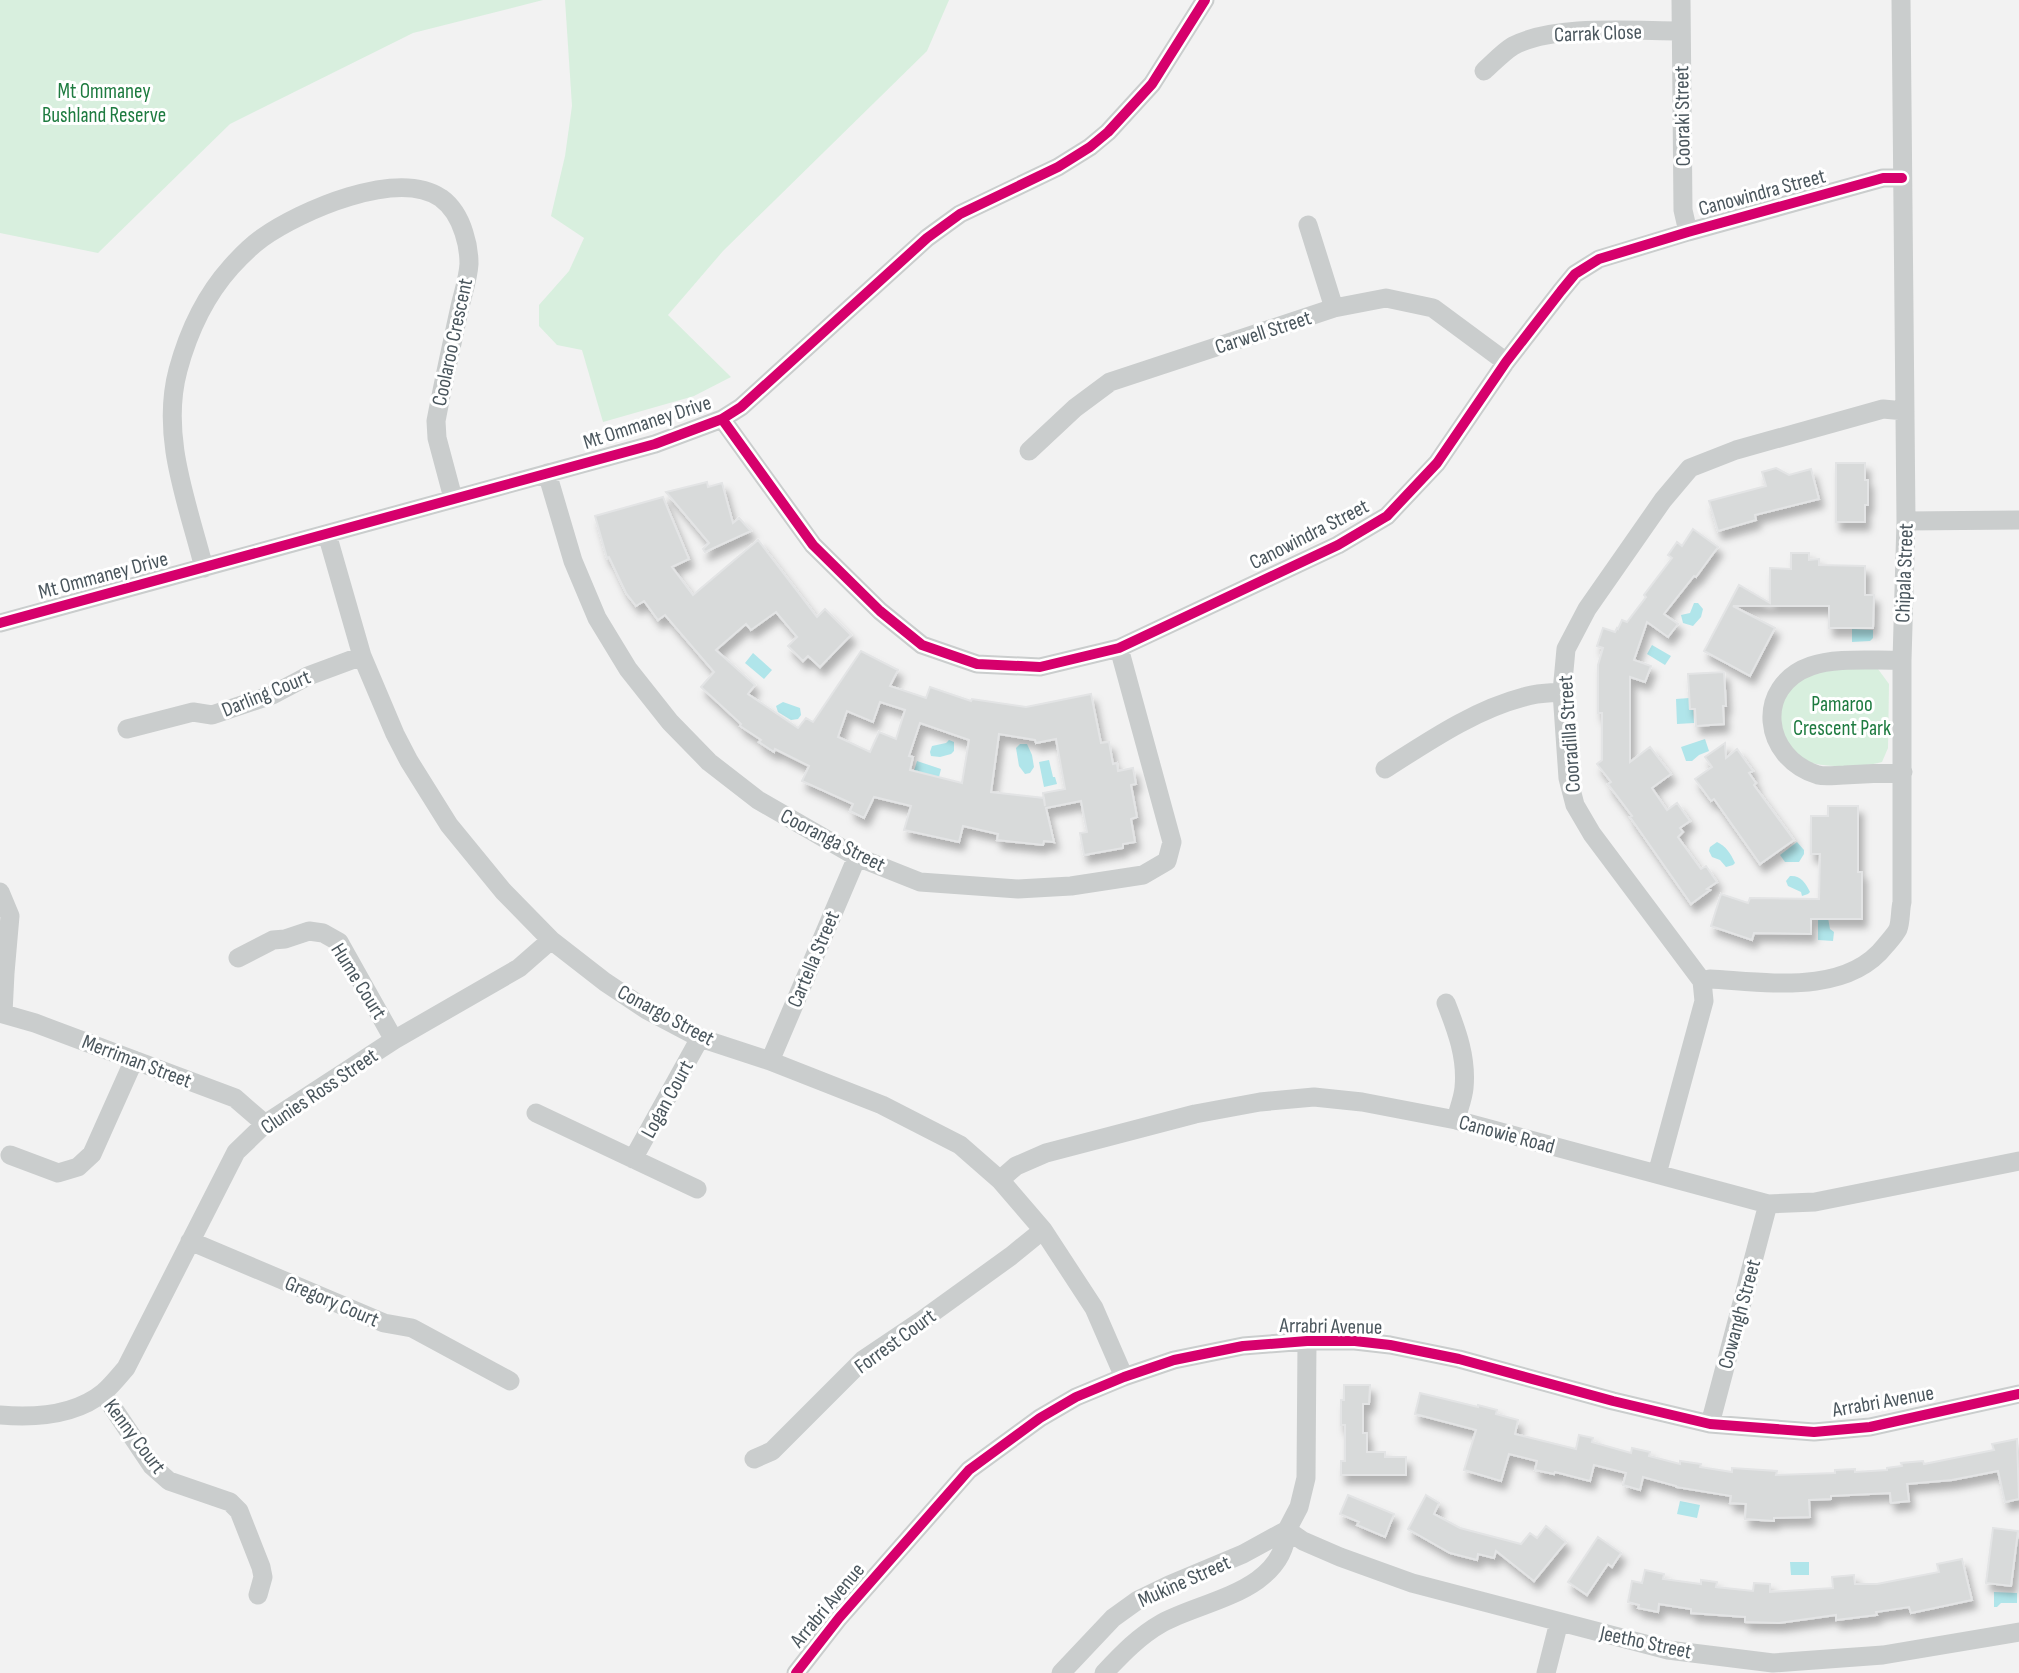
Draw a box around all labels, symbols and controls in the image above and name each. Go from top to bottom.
street label: Carrak Close [1554,19,1642,48]
street label: Cooraki Street [1669,65,1696,167]
park label: Mt Ommaney Bushland Reserve [42,79,166,128]
street label: Canowindra Street [1696,164,1828,221]
street label: Coolaroo Crescent [427,276,478,408]
street label: Carwell Street [1212,305,1315,360]
street label: Mt Ommaney Drive [580,390,714,455]
street label: Canowindra Street [1245,494,1373,575]
street label: Chipala Street [1890,523,1919,623]
street label: Mt Ommaney Drive [36,546,171,605]
street label: Darling Court [218,664,314,723]
street label: Cooradilla Street [1553,675,1586,793]
park label: Pamaroo Crescent Park [1793,692,1891,741]
street label: Cooranga Street [776,803,889,877]
street label: Cartella Street [782,907,845,1011]
street label: Hume Court [325,939,392,1024]
street label: Conargo Street [613,980,718,1051]
street label: Merriman Street [79,1029,195,1094]
street label: Clunies Ross Street [256,1043,383,1140]
street label: Logan Court [636,1056,699,1142]
street label: Canowie Road [1456,1110,1557,1159]
street label: Cowangh Street [1713,1257,1766,1372]
street label: Gregory Court [281,1271,382,1332]
street label: Forrest Court [850,1304,941,1379]
street label: Arrabri Avenue [1279,1313,1382,1340]
street label: Arrabri Avenue [1829,1380,1936,1423]
street label: Kenny Court [98,1394,171,1479]
street label: Mukine Street [1134,1550,1234,1613]
street label: Arrabri Avenue [784,1558,870,1653]
street label: Jeetho Street [1597,1620,1694,1664]

